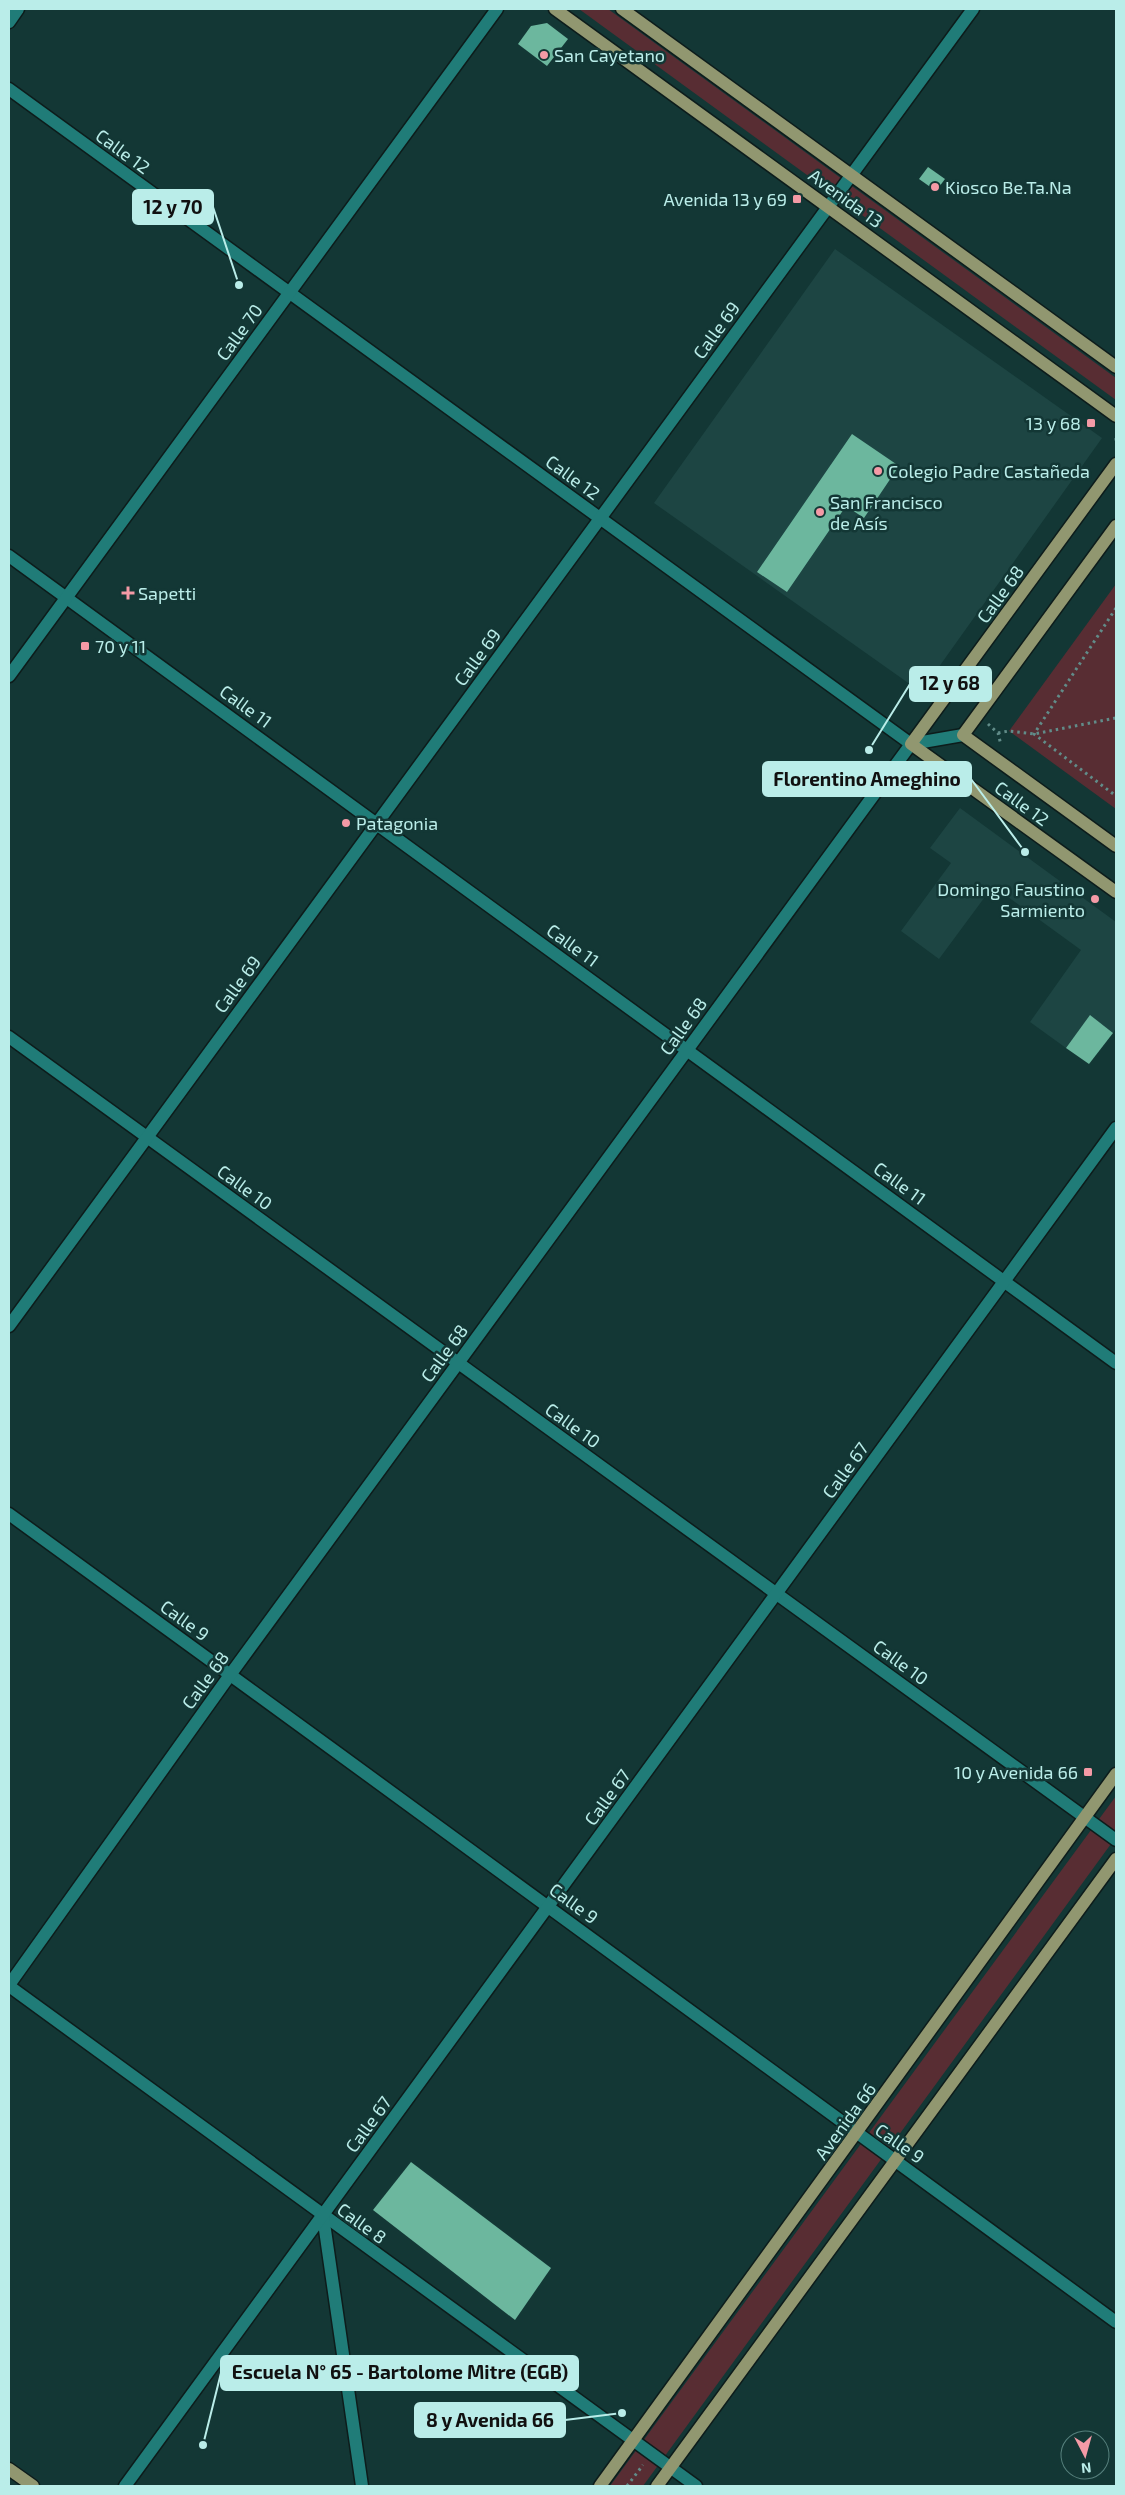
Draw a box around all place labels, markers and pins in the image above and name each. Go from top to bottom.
place label: San Cayetano [554,44,665,66]
marker: San Cayetano [538,49,550,61]
place label: Kiosco Be.Ta.Na [945,176,1072,198]
marker: Kiosco Be.Ta.Na [929,181,941,193]
place label: Avenida 13 y 69 [663,188,787,210]
callout: 12 y 70 [133,190,213,224]
marker: Avenida 13 y 69 [791,193,803,205]
place label: 13 y 68 [1026,412,1081,434]
marker: 13 y 68 [1085,417,1097,429]
place label: Colegio Padre Castañeda [888,460,1090,482]
marker: Colegio Padre Castañeda [872,465,884,477]
place label: San Francisco de Asís [830,491,943,534]
marker: San Francisco de Asís [814,506,826,518]
place label: Sapetti [138,582,196,604]
marker: Sapetti [122,587,134,599]
place label: 70 y 11 [95,635,146,657]
marker: 70 y 11 [79,640,91,652]
callout: 12 y 68 [910,667,991,701]
callout: Florentino Ameghino [763,762,971,796]
place label: Patagonia [356,812,438,834]
marker: Patagonia [340,817,352,829]
place label: Domingo Faustino Sarmiento [937,878,1085,921]
marker: Domingo Faustino Sarmiento [1089,893,1101,905]
place label: 10 y Avenida 66 [954,1761,1078,1783]
marker: 10 y Avenida 66 [1082,1766,1094,1778]
callout: Escuela N° 65 - Bartolome Mitre (EGB) [221,2356,578,2390]
callout: 8 y Avenida 66 [415,2403,565,2437]

